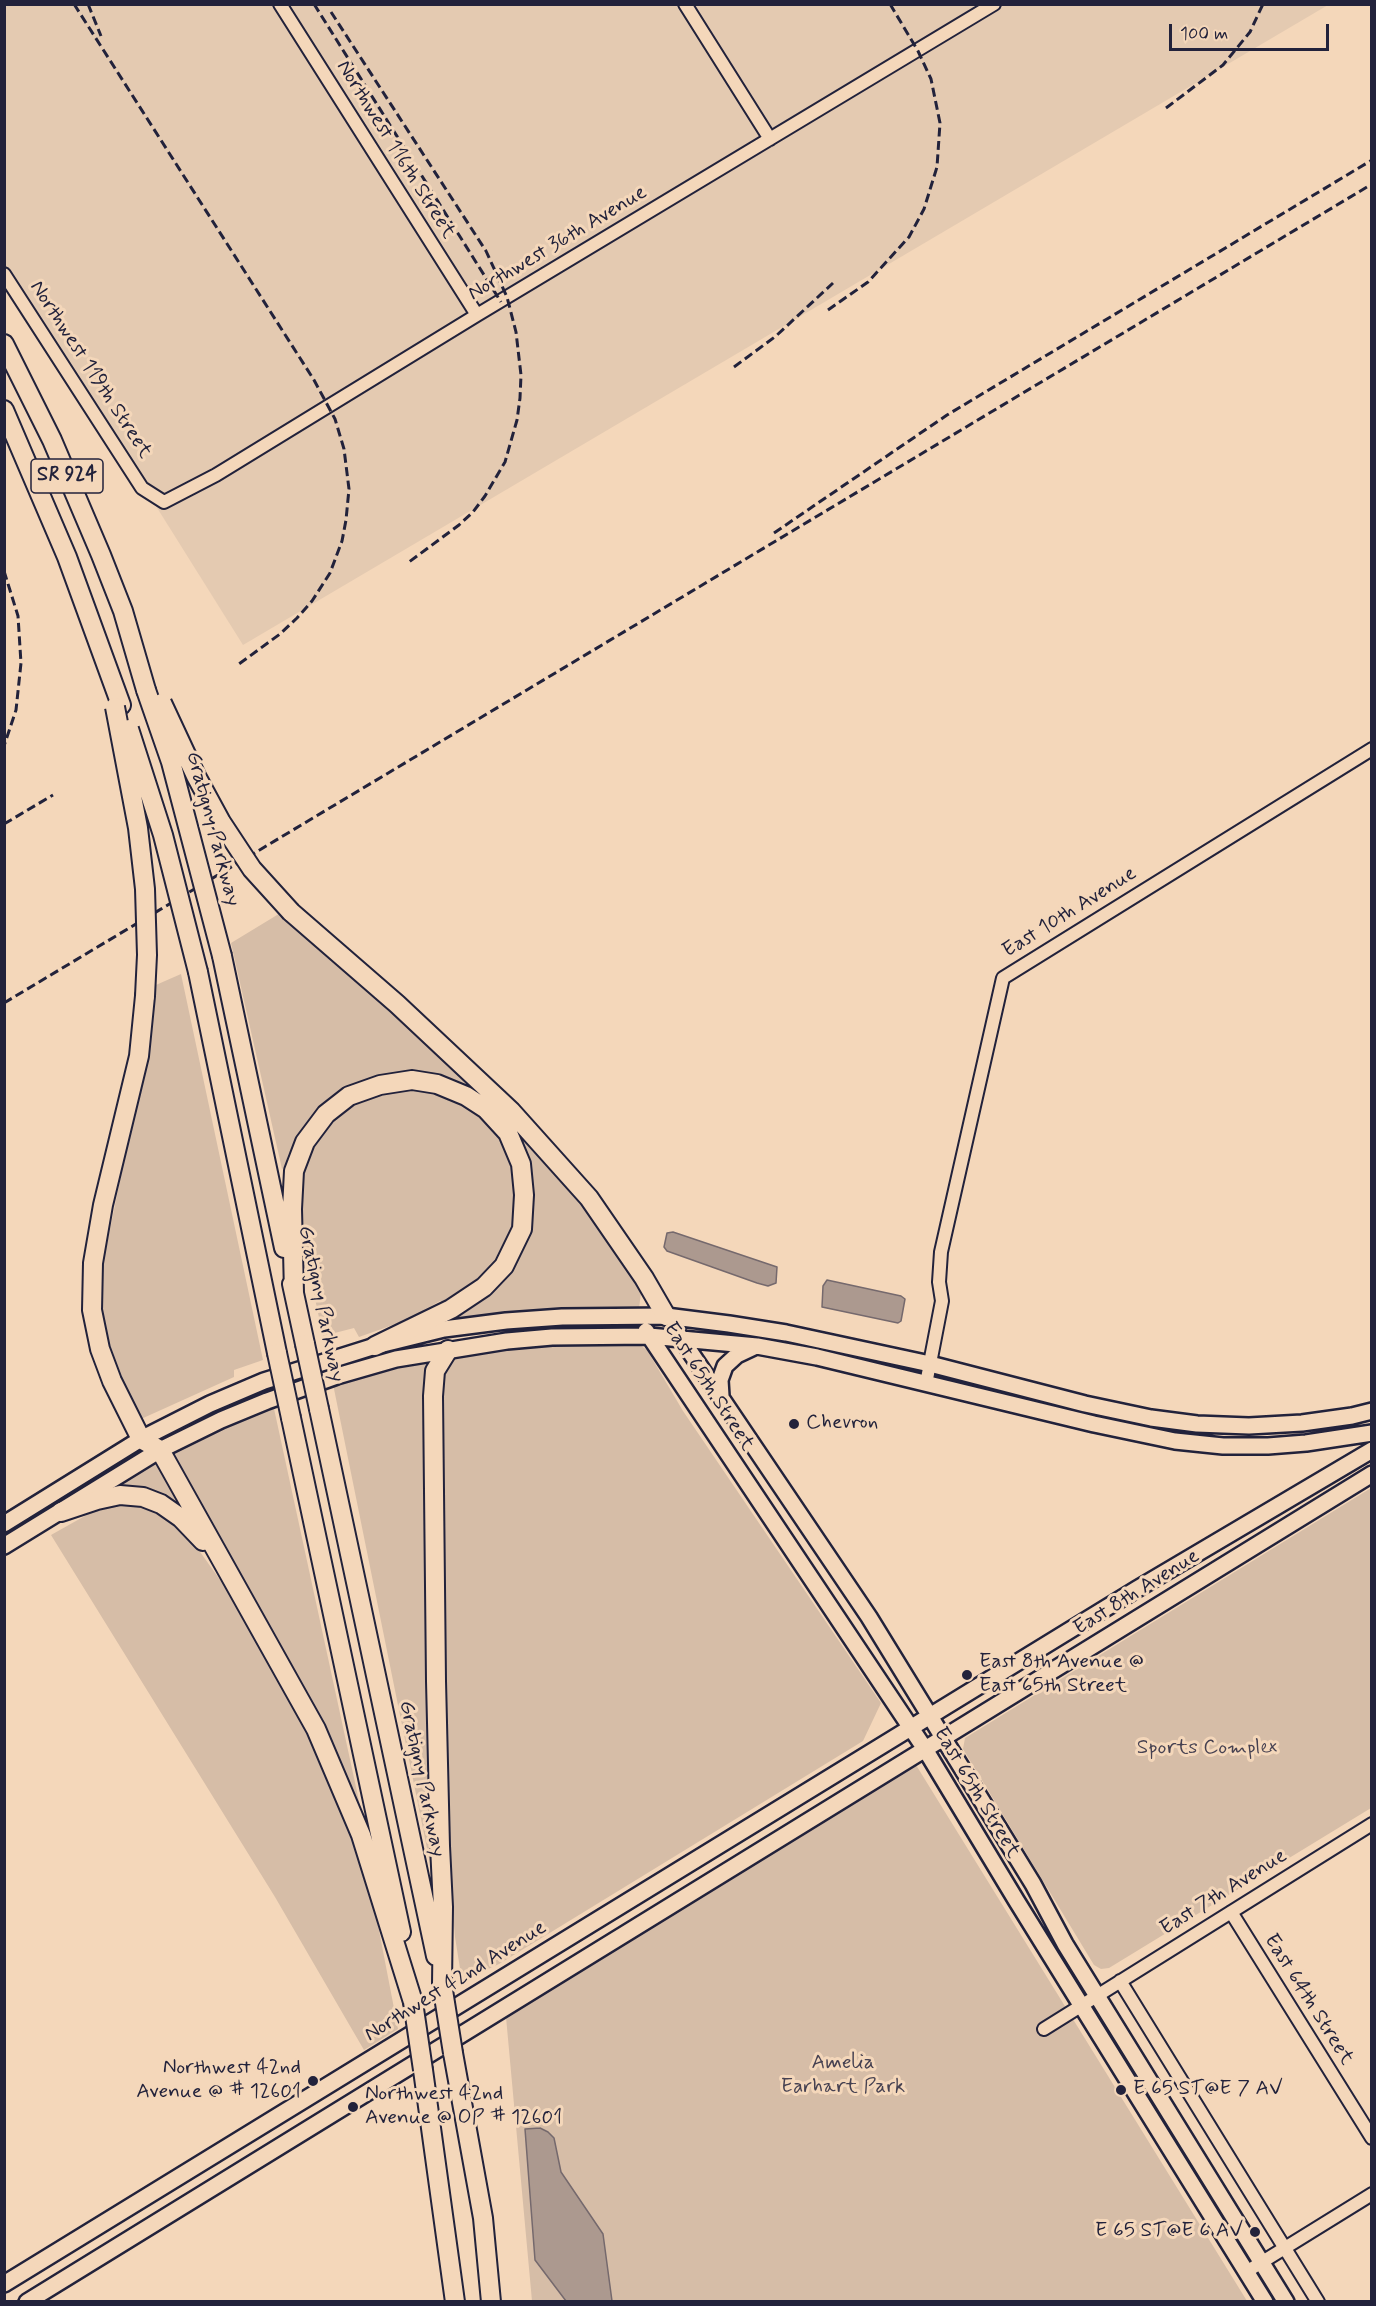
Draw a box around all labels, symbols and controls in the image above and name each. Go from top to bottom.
scale bar [1172,12,1332,50]
text: 100 m [1180,22,1228,46]
street label: Northwest 116th Street [330,56,460,244]
street label: Northwest 36th Avenue [464,181,652,307]
street label: Northwest 119th Street [23,276,157,464]
road number: SR 924 [31,459,103,493]
street label: Gratigny Parkway [179,749,245,909]
street label: East 10th Avenue [998,862,1142,964]
street label: Gratigny Parkway [291,1224,349,1384]
street label: East 65th Street [657,1318,759,1456]
place label: Chevron [806,1411,878,1437]
marker: Chevron [787,1417,801,1431]
street label: East 8th Avenue [1069,1544,1205,1642]
place label: East 8th Avenue @ East 65th Street [979,1650,1144,1700]
marker: East 8th Avenue @ East 65th Street [960,1668,974,1682]
street label: Gratigny Parkway [392,1699,450,1859]
street label: East 65th Street [927,1723,1025,1863]
park label: Sports Complex [1137,1736,1277,1762]
street label: East 7th Avenue [1156,1844,1292,1942]
street label: Northwest 42nd Avenue [360,1916,552,2048]
street label: East 64th Street [1258,1930,1358,2070]
park label: Amelia Earhart Park [781,2051,905,2101]
place label: Northwest 42nd Avenue @ # 12601 [136,2056,301,2106]
marker: Northwest 42nd Avenue @ # 12601 [306,2074,320,2088]
place label: E 65 ST@E 7 AV [1133,2077,1283,2103]
place label: Northwest 42nd Avenue @ OP # 12601 [365,2082,562,2132]
marker: E 65 ST@E 7 AV [1114,2083,1128,2097]
marker: Northwest 42nd Avenue @ OP # 12601 [346,2100,360,2114]
place label: E 65 ST@E 6 AV [1095,2219,1243,2245]
marker: E 65 ST@E 6 AV [1248,2225,1262,2239]

